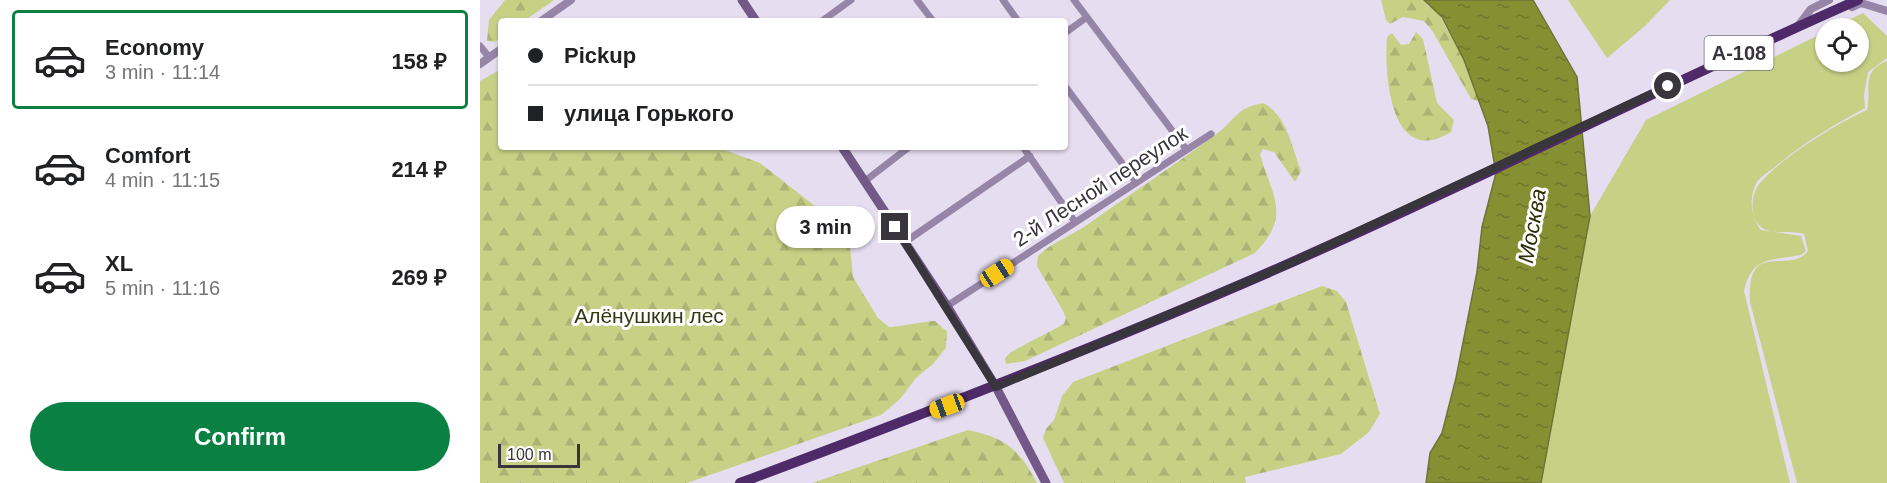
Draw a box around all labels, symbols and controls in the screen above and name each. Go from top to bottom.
map controls [1815,18,1869,72]
button: locate [1815,18,1869,72]
icon: car [33,33,87,87]
text: Economy [105,35,204,60]
road number: А-108 [1704,36,1774,70]
text: Pickup [564,43,636,68]
text: 158 ₽ [391,49,447,74]
text: 3 min · 11:14 [105,61,220,83]
route start [1654,72,1681,99]
text: улица Горького [564,101,734,126]
street label: 2-й Лесной переулок [1009,121,1192,251]
icon: car [33,141,87,195]
text: Comfort [105,143,191,168]
text: 214 ₽ [391,157,447,182]
text: 4 min · 11:15 [105,169,220,191]
water label: Москва [1513,187,1551,265]
callout: 3 min [775,206,874,248]
route end [881,213,908,240]
text: 3 min [799,216,852,238]
icon: car [33,249,87,303]
text: XL [105,251,133,276]
car [977,256,1017,290]
text: 269 ₽ [391,265,447,290]
text: 5 min · 11:16 [105,277,220,299]
park label: Алёнушкин лес [574,304,724,327]
car [927,391,967,421]
button: Confirm [30,402,450,471]
scale bar [498,441,580,468]
text: 100 m [507,446,551,463]

